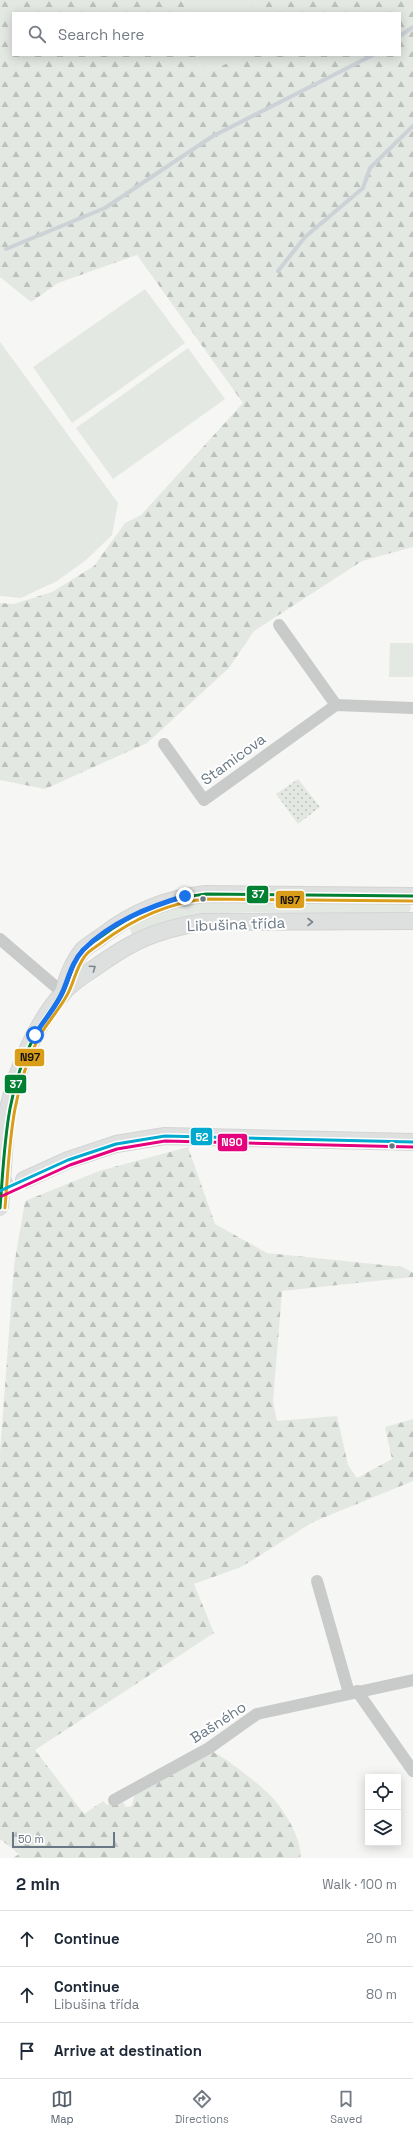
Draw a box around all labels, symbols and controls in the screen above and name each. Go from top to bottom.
search box [12,12,401,56]
icon: search [26,23,48,45]
text: Search here [58,25,144,44]
street label: Stamicova [197,729,269,789]
line badge: 37 [246,885,269,904]
route end [176,887,194,905]
text: 37 [252,887,264,901]
line badge: N97 [275,890,305,909]
text: N97 [280,893,300,907]
unlabelled marker [198,894,208,904]
street label: Libušina třída [186,913,286,935]
one-way arrow [307,918,313,926]
one-way arrow [89,966,96,973]
route start [26,1026,44,1044]
line badge: N97 [14,1048,45,1067]
text: N97 [20,1050,40,1064]
line badge: 37 [4,1074,27,1094]
text: 37 [10,1077,22,1091]
line badge: 52 [190,1127,213,1146]
text: 52 [195,1130,209,1144]
line badge: N90 [217,1133,248,1152]
text: N90 [221,1135,243,1149]
unlabelled marker [387,1141,397,1151]
street label: Bašného [186,1697,250,1747]
map controls [365,1774,401,1846]
button: locate [365,1774,401,1810]
button: layers [365,1810,401,1846]
scale bar [12,1830,115,1849]
text: 50 m [18,1832,44,1846]
text: 2 min [16,1873,60,1895]
text: Walk · 100 m [322,1876,397,1893]
icon: ahead [16,1928,38,1950]
text: Continue [54,1929,120,1948]
text: 20 m [366,1930,397,1947]
text: Continue [54,1977,120,1996]
icon: ahead [16,1984,38,2006]
text: 80 m [366,1986,397,2003]
text: Libušina třída [54,1996,139,2013]
icon: arrive [16,2040,38,2062]
text: Arrive at destination [54,2041,202,2060]
tab: Map [51,2088,74,2126]
tab: Directions [175,2088,229,2126]
tab: Saved [330,2088,362,2126]

